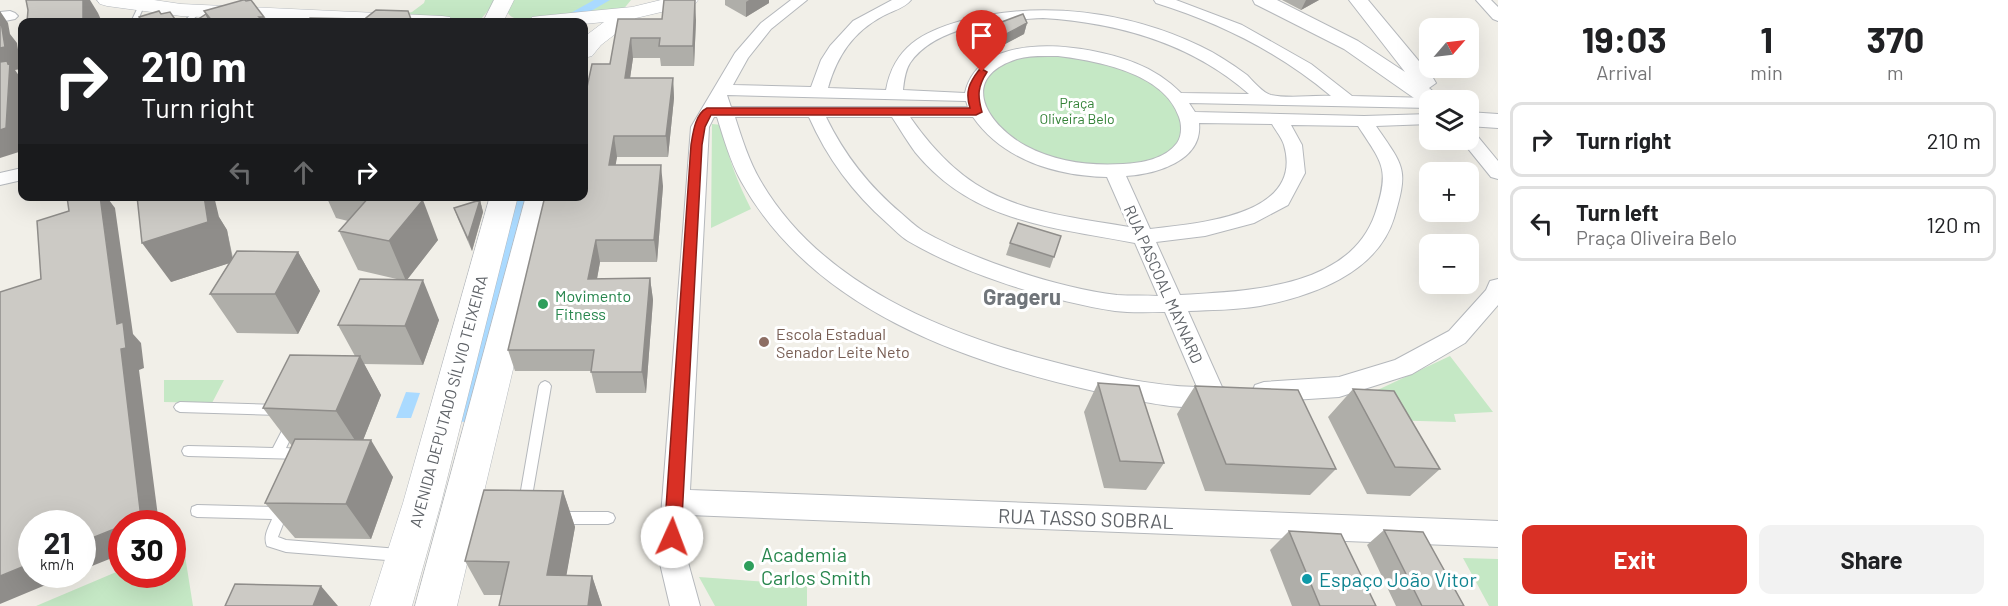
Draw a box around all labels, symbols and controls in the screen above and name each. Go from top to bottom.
pin [956,10,1007,72]
text: 19:03 [1582,17,1667,60]
text: 1 [1760,17,1773,60]
text: 370 [1866,17,1924,60]
north arrow [1419,18,1479,78]
map controls [1419,18,1479,294]
icon: arrive [965,19,998,52]
text: 210 m [141,40,247,90]
icon: right [42,42,120,120]
text: Arrival [1596,60,1652,84]
text: min [1750,60,1783,84]
text: m [1887,60,1904,84]
button: layers [1419,90,1479,150]
text: Turn right [141,91,255,123]
park label: Praça Oliveira Belo [1039,94,1115,127]
icon: right [1525,123,1558,156]
text: Turn right [1576,127,1671,153]
text: 210 m [1927,127,1981,153]
icon: left [224,156,257,189]
icon: ahead [287,156,320,189]
icon: right [350,156,383,189]
button: + [1419,162,1479,222]
text: Turn left [1576,199,1659,225]
street label: RUA PASCOAL MAYNARD [1120,202,1208,366]
icon: left [1525,207,1558,240]
text: 120 m [1926,211,1981,237]
text: Praça Oliveira Belo [1576,225,1737,249]
button: − [1419,234,1479,294]
street label: AVENIDA DEPUTADO SÍLVIO TEIXEIRA [405,272,491,529]
district label: Grageru [983,283,1061,309]
place label: Movimento Fitness [555,286,631,323]
marker: Movimento Fitness [536,297,550,311]
place label: Escola Estadual Senador Leite Neto [776,324,910,361]
marker: Escola Estadual Senador Leite Neto [757,335,771,349]
street label: RUA TASSO SOBRAL [998,503,1174,533]
position arrow [640,505,704,569]
speed limit sign: 30 [108,510,186,588]
text: 21 [43,524,71,560]
button: Exit [1522,525,1747,594]
button: Share [1759,525,1984,594]
place label: Academia Carlos Smith [761,542,871,589]
text: km/h [40,555,74,573]
marker: Academia Carlos Smith [742,559,756,573]
place label: Espaço João Vitor [1319,567,1477,591]
marker: Espaço João Vitor [1300,572,1314,586]

